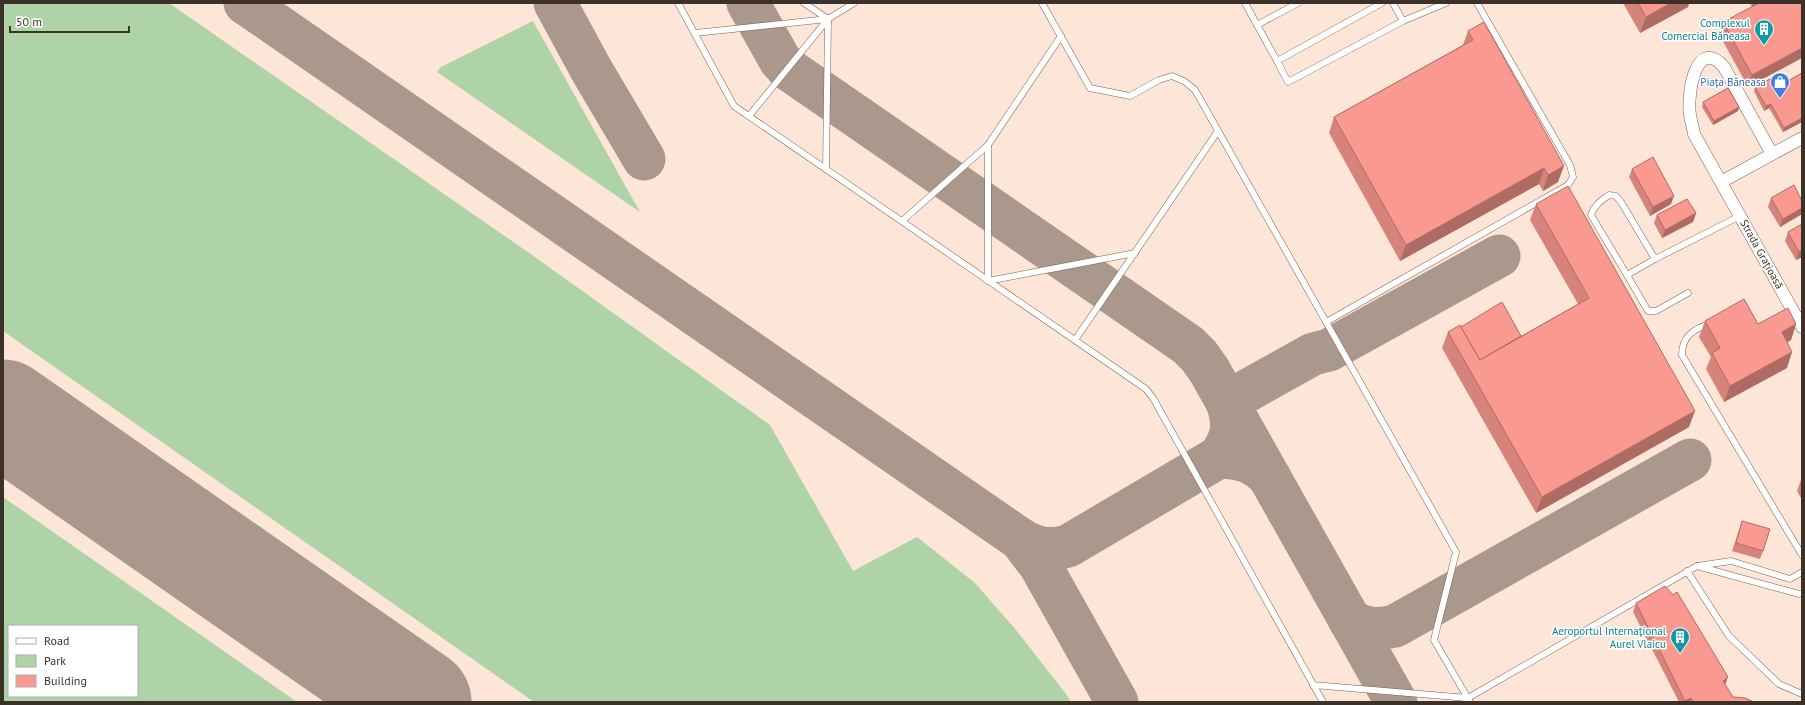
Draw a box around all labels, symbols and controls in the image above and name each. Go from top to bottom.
scale bar [10,8,129,34]
text: 50 m [16,14,42,29]
place label: Complexul Comercial Băneasa [1661,16,1751,43]
building icon: Complexul Comercial Băneasa [1753,18,1775,46]
shop icon: Piața Băneasa [1769,71,1791,99]
place label: Piața Băneasa [1700,75,1766,89]
street label: Strada Grațioasă [1737,217,1787,291]
place label: Aeroportul Internațional Aurel Vlaicu [1552,624,1667,651]
legend [8,625,138,697]
building icon: Aeroportul Internațional Aurel Vlaicu [1669,626,1691,654]
text: Road [44,633,69,648]
text: Park [44,653,66,668]
text: Building [44,673,87,688]

